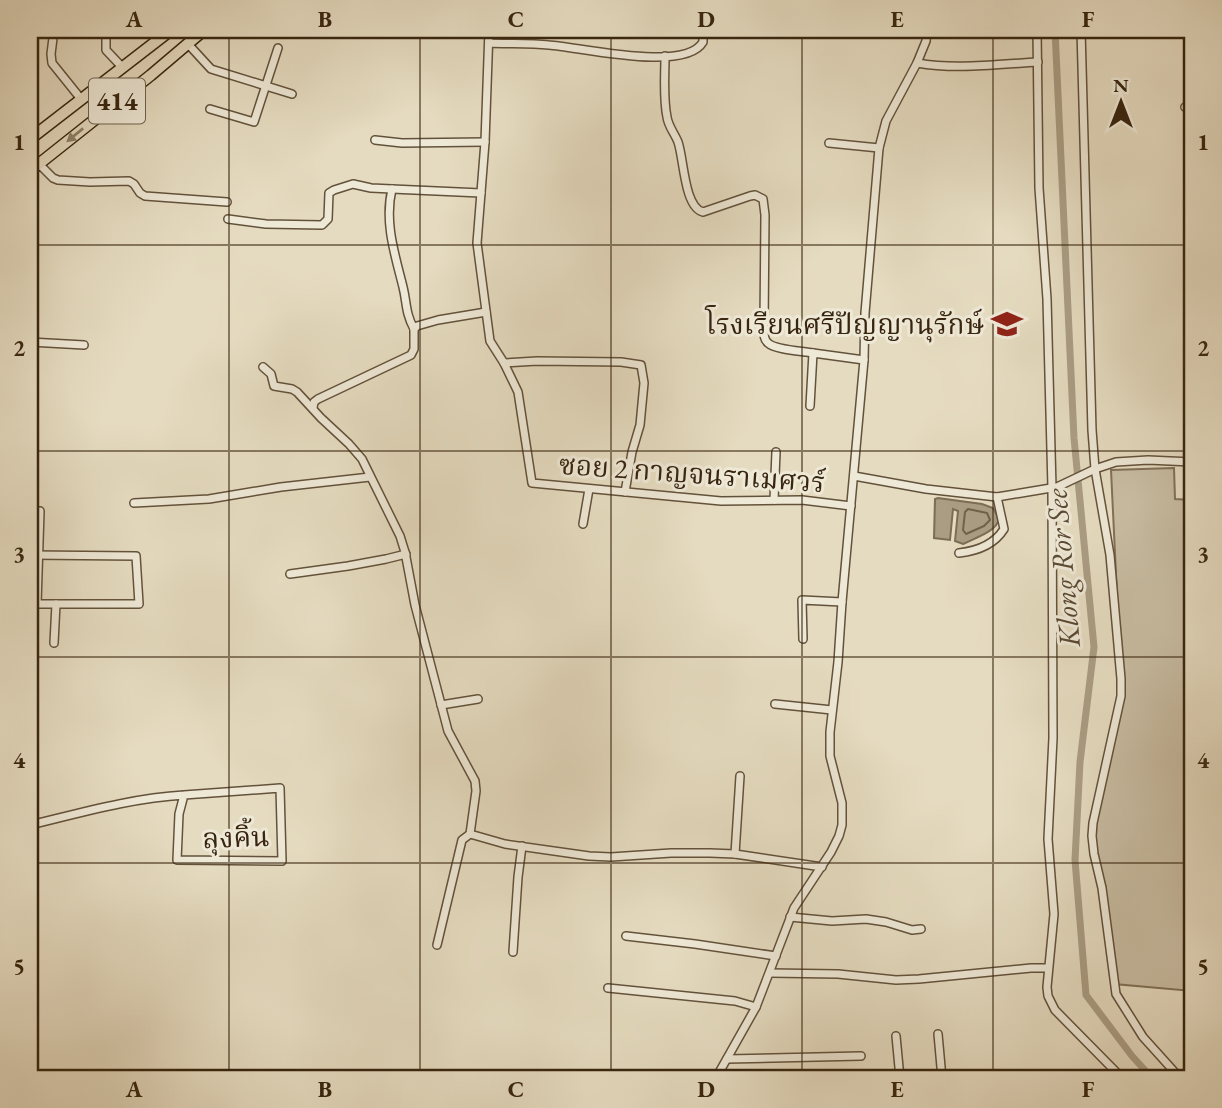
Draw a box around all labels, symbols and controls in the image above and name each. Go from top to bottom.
text: A [125,4,143,34]
text: B [318,4,332,34]
text: C [508,4,524,34]
text: D [697,4,715,34]
text: E [890,4,904,34]
text: F [1082,4,1095,34]
north arrow [1086,66,1156,136]
text: N [1113,73,1129,98]
road number: 414 [89,78,145,124]
text: 1 [13,127,25,157]
one-way arrow [67,127,84,142]
text: 1 [1197,127,1209,157]
place label: โรงเรียนศรีปัญญานุรักษ์ [704,305,984,343]
school or university icon: โรงเรียนศรีปัญญานุรักษ์ [990,307,1024,341]
text: 2 [13,333,25,363]
text: 2 [1197,333,1209,363]
street label: ซอย 2 กาญจนราเมศวร์ [558,446,827,500]
water label: Klong Ror See [1036,486,1089,650]
text: 3 [13,539,25,569]
text: 3 [1197,539,1209,569]
text: 4 [13,745,26,775]
text: 4 [1197,745,1210,775]
street label: ลุงคิ้น [202,816,270,857]
text: 5 [13,951,25,981]
text: 5 [1197,951,1209,981]
text: A [125,1074,143,1104]
text: B [318,1074,332,1104]
text: C [508,1074,524,1104]
text: D [697,1074,715,1104]
text: E [890,1074,904,1104]
text: F [1082,1074,1095,1104]

